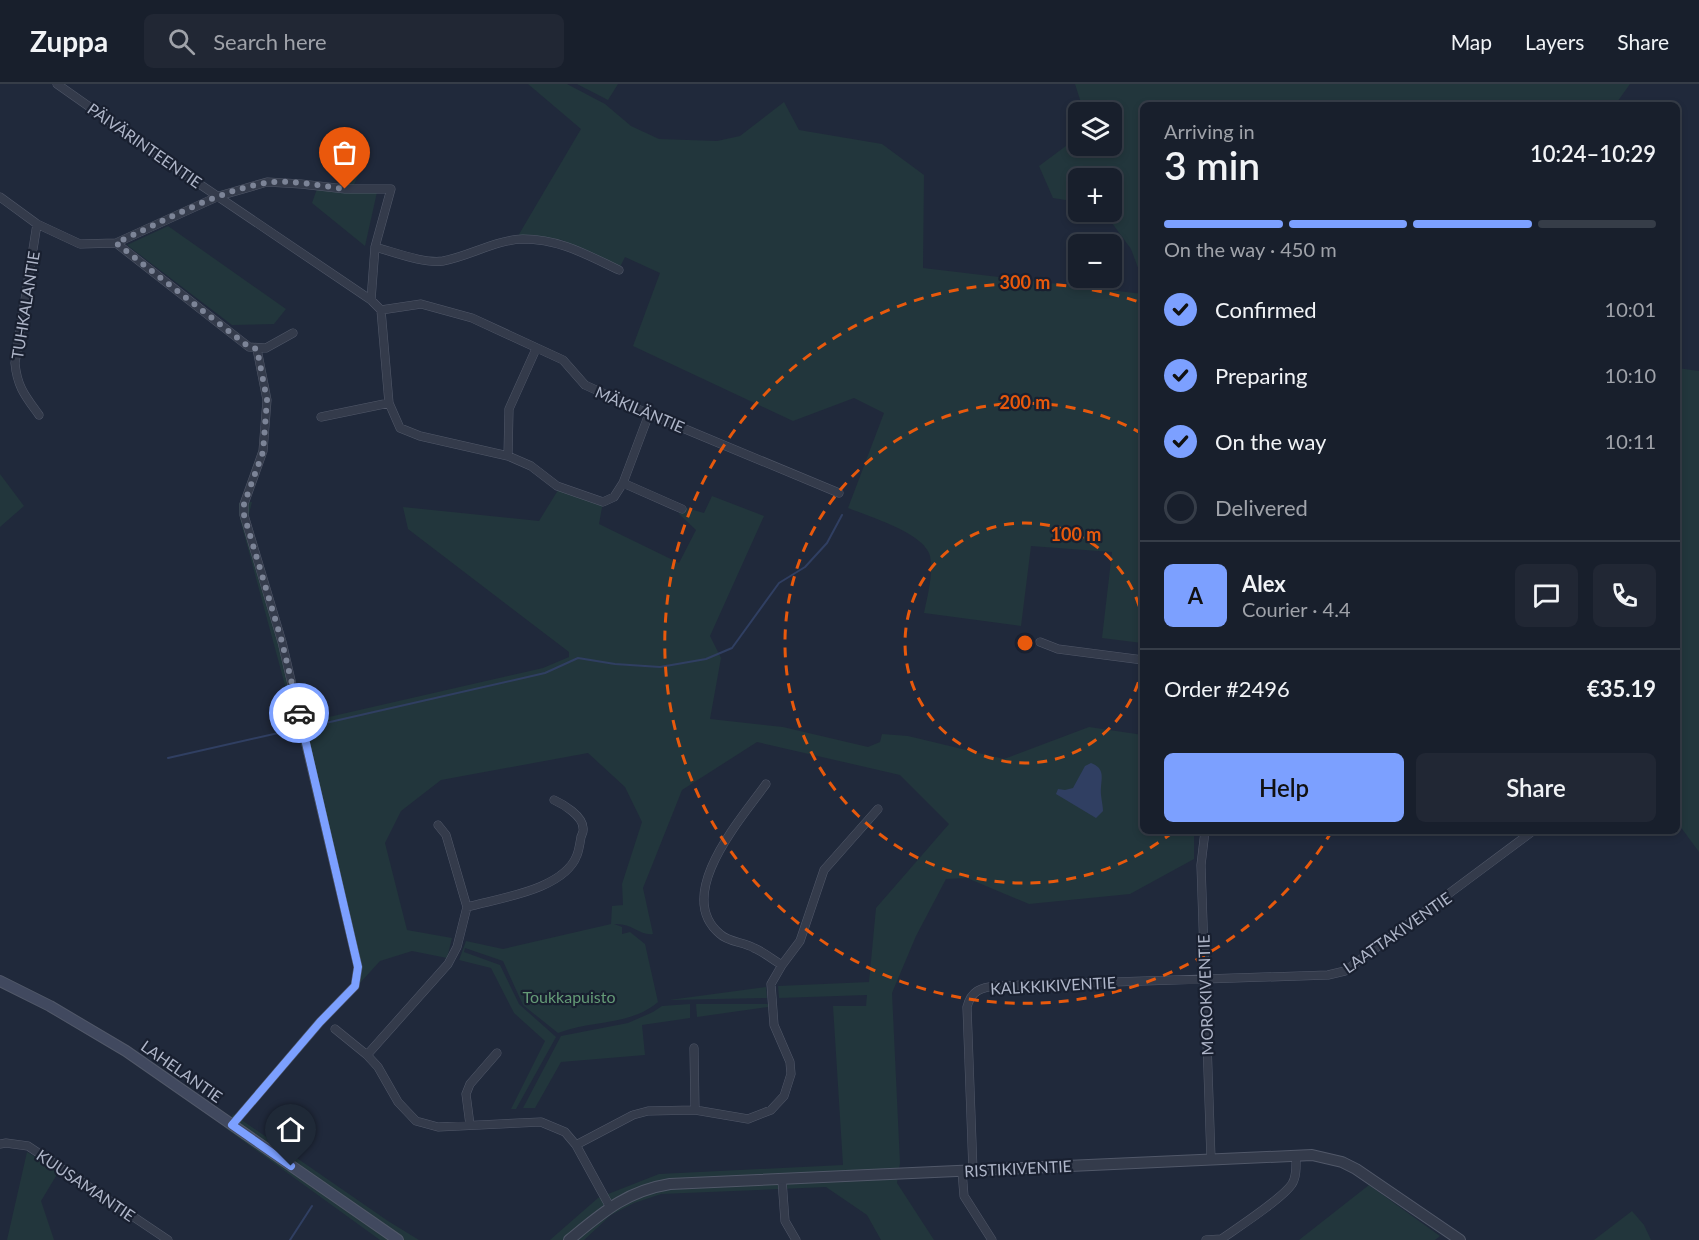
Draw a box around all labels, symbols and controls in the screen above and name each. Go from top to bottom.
search box [144,14,564,68]
text: Zuppa [30,24,108,58]
icon: search [165,25,198,58]
text: Search here [213,28,327,55]
text: Map [1451,29,1492,54]
text: Layers [1525,29,1584,54]
text: Share [1617,29,1669,54]
street label: PÄIVÄRINTEENTIE [84,99,206,191]
map controls [1068,102,1122,288]
button: layers [1068,102,1122,156]
text: Arriving in [1164,119,1255,143]
pin [319,127,370,189]
icon: bag [328,136,361,169]
text: 10:24–10:29 [1530,140,1656,167]
text: 3 min [1164,142,1260,188]
button: + [1068,168,1122,222]
button: − [1068,234,1122,288]
text: On the way · 450 m [1164,237,1337,261]
street label: TUHKALANTIE [7,250,43,360]
text: 300 m [1000,271,1050,293]
icon: check [1164,293,1197,326]
text: Confirmed [1215,296,1317,323]
text: 10:01 [1605,297,1656,321]
icon: check [1164,359,1197,392]
text: Preparing [1215,362,1307,389]
text: 10:10 [1605,363,1656,387]
street label: MÄKILÄNTIE [592,382,688,436]
text: 200 m [1000,391,1050,413]
icon: check [1164,425,1197,458]
text: On the way [1215,428,1326,455]
text: 10:11 [1605,429,1656,453]
text: Delivered [1215,494,1308,521]
text: 100 m [1051,523,1101,545]
button: chat [1515,564,1578,627]
button: phone [1593,564,1656,627]
text: Alex [1242,570,1286,597]
text: A [1188,582,1203,609]
text: Courier · 4.4 [1242,597,1351,621]
centre of rings [1015,633,1035,653]
text: Order #2496 [1164,675,1290,702]
text: €35.19 [1587,675,1656,702]
courier [269,683,329,743]
icon: car [283,697,316,730]
button: Help [1164,753,1404,822]
button: Share [1416,753,1656,822]
street label: LAATTAKIVENTIE [1339,888,1455,976]
street label: MOROKIVENTIE [1193,934,1217,1056]
street label: KALKKIKIVENTIE [990,972,1116,998]
park label: Toukkapuisto [522,987,616,1006]
street label: LAHELANTIE [138,1036,226,1106]
pin [265,1104,316,1166]
icon: home [274,1113,307,1146]
street label: KUUSAMANTIE [33,1145,139,1225]
street label: RISTIKIVENTIE [964,1156,1072,1180]

